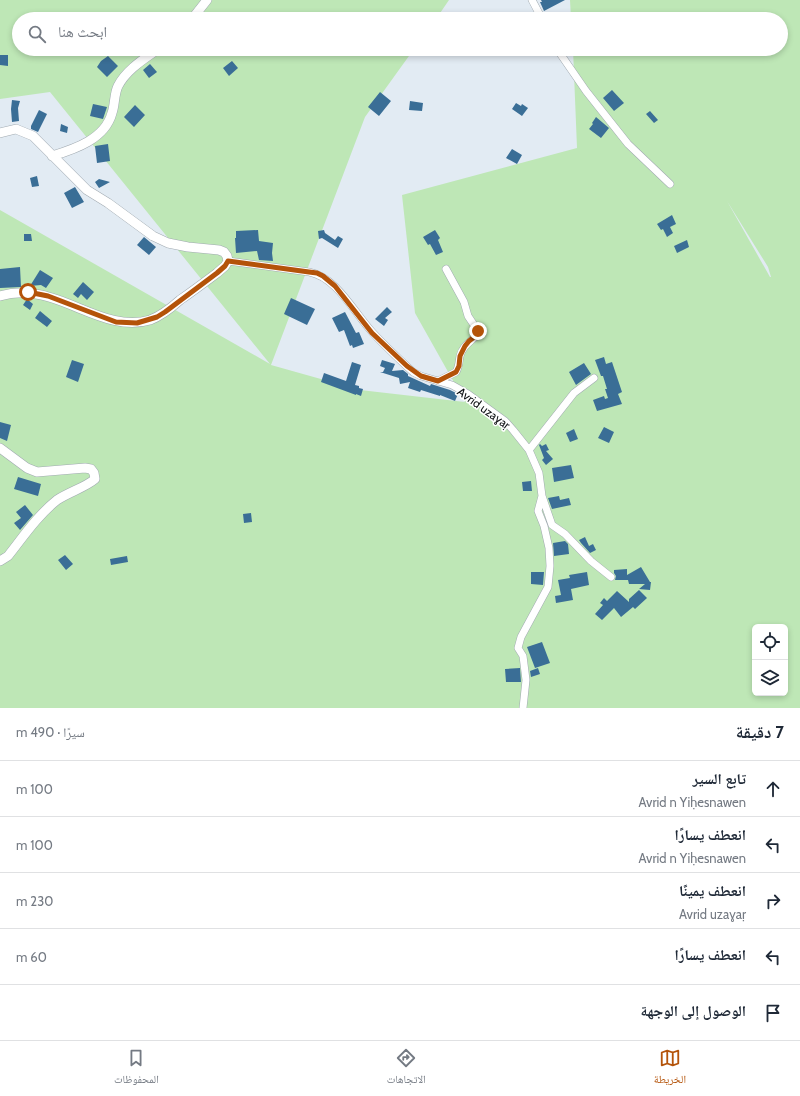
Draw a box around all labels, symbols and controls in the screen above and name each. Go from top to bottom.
search box [12,12,788,56]
icon: search [26,23,48,45]
text: ابحث هنا [58,23,107,41]
route start [19,283,37,301]
route end [469,322,487,340]
street label: Avrid uzaɣaṛ [455,384,514,432]
map controls [752,624,788,696]
button: locate [752,624,788,660]
button: layers [752,660,788,696]
text: 7 دقيقة [736,722,784,742]
text: سيرًا · 490 m [16,724,85,740]
text: تابع السير [693,770,746,788]
icon: ahead [762,778,784,800]
text: 100 m [16,781,53,797]
text: Avrid n Yiḥesnawen [639,794,746,810]
text: انعطف يسارًا [675,826,746,844]
icon: left [762,834,784,856]
text: 100 m [16,837,53,853]
text: Avrid n Yiḥesnawen [639,850,746,866]
text: انعطف يمينًا [679,882,746,900]
icon: right [762,890,784,912]
text: 230 m [16,893,53,909]
text: Avrid uzaɣaṛ [679,906,746,922]
text: انعطف يسارًا [675,946,746,964]
icon: left [762,946,784,968]
text: 60 m [16,949,47,965]
text: الوصول إلى الوجهة [641,1002,746,1020]
icon: arrive [762,1002,784,1024]
tab: المحفوظات [114,1047,159,1090]
tab: الاتجاهات [387,1047,426,1090]
tab: الخريطة [654,1047,686,1090]

